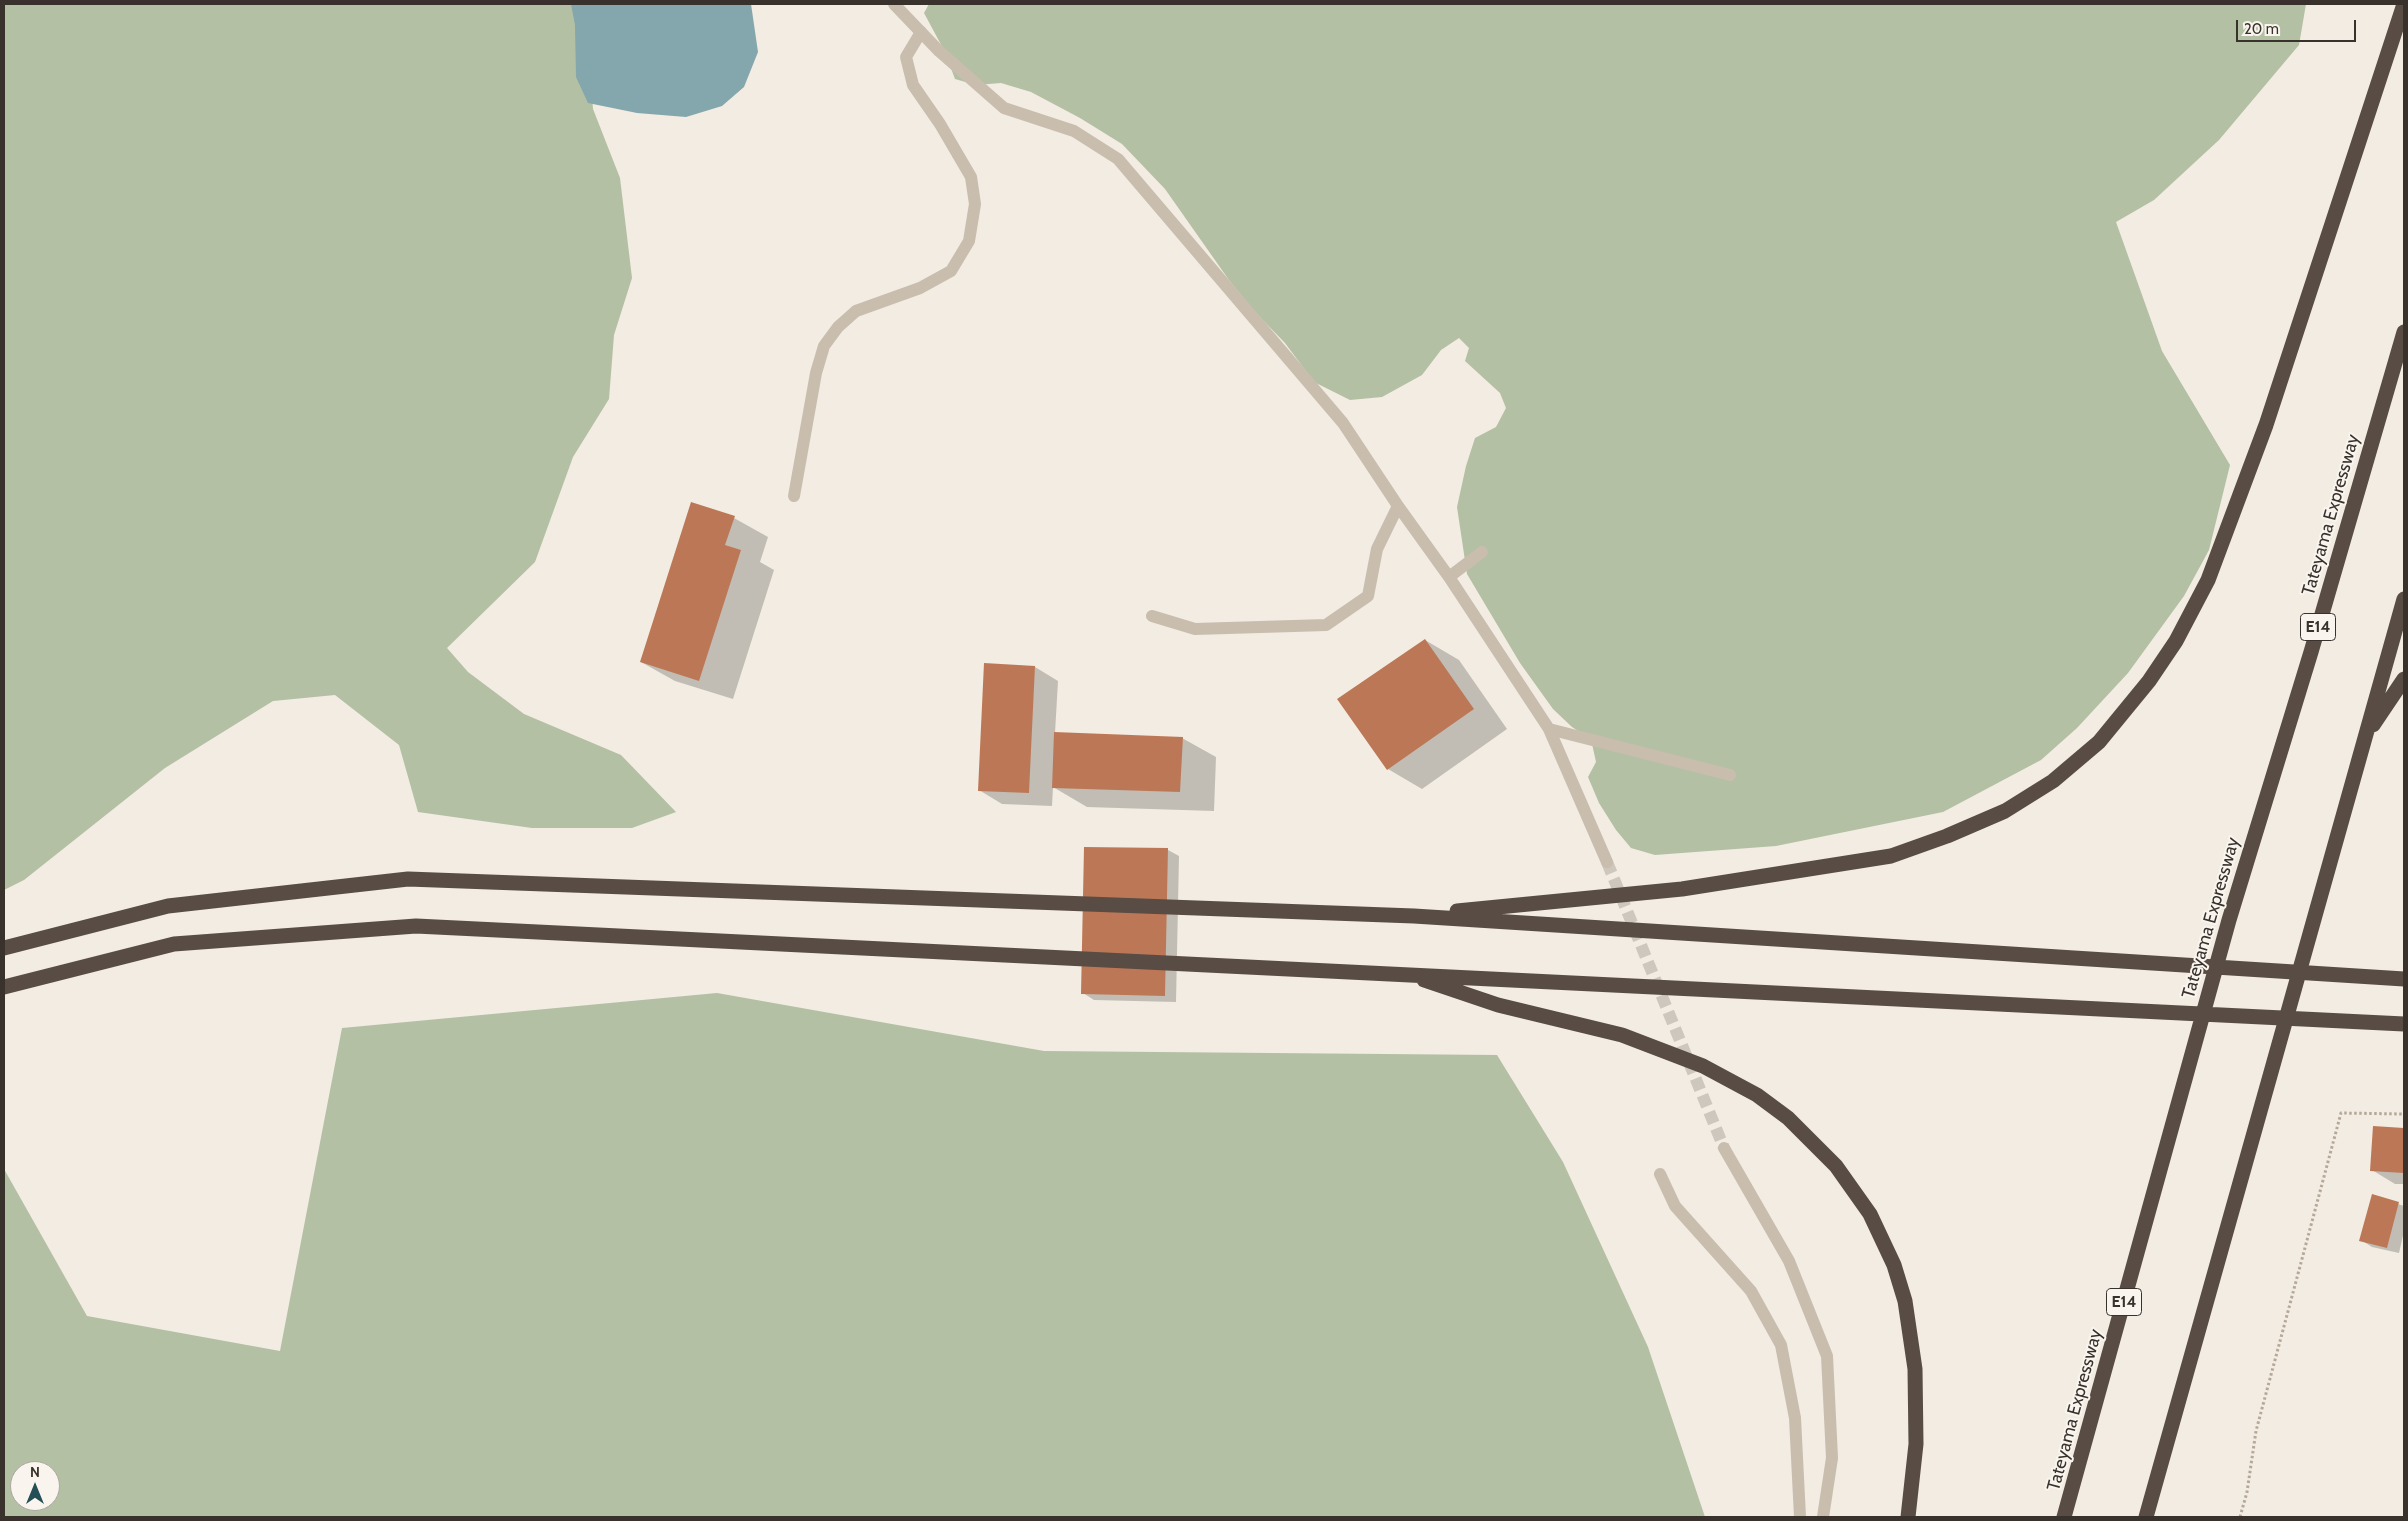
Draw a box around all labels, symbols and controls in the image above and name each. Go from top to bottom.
scale bar [2238,10,2358,42]
text: 20 m [2244,20,2279,38]
street label: Tateyama Expressway [2298,432,2364,598]
road number: E14 [2300,614,2336,640]
street label: Tateyama Expressway [2178,835,2244,1001]
road number: E14 [2106,1288,2142,1315]
street label: Tateyama Expressway [2043,1327,2107,1493]
north arrow [10,1461,60,1511]
text: N [30,1463,40,1481]

